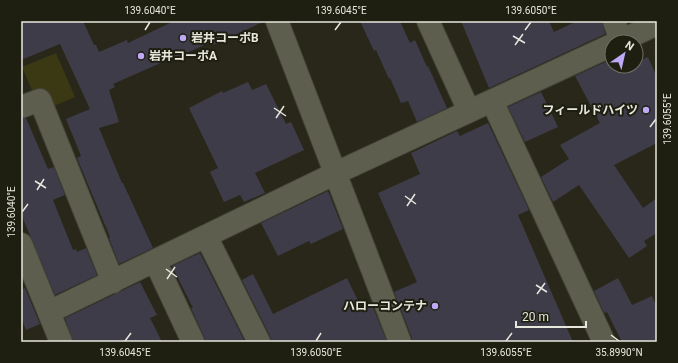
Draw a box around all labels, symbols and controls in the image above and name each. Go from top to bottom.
text: 139.6040°E [124,5,176,16]
text: 139.6045°E [315,5,367,16]
text: 139.6050°E [505,5,557,16]
place label: 岩井コーポB [191,31,259,45]
marker: 岩井コーポB [178,33,188,43]
north arrow [604,34,644,74]
text: N [622,39,636,54]
place label: 岩井コーポA [149,49,218,63]
marker: 岩井コーポA [136,51,146,61]
text: 139.6055°E [662,93,673,145]
place label: フィールドハイツ [542,103,638,117]
marker: フィールドハイツ [641,105,651,115]
text: 139.6040°E [6,186,17,238]
place label: ハローコンテナ [343,299,427,313]
marker: ハローコンテナ [430,301,440,311]
scale bar [516,303,586,329]
text: 20 m [522,310,549,324]
text: 139.6045°E [99,347,151,358]
text: 139.6050°E [290,347,342,358]
text: 139.6055°E [480,347,532,358]
text: 35.8990°N [595,347,643,358]

